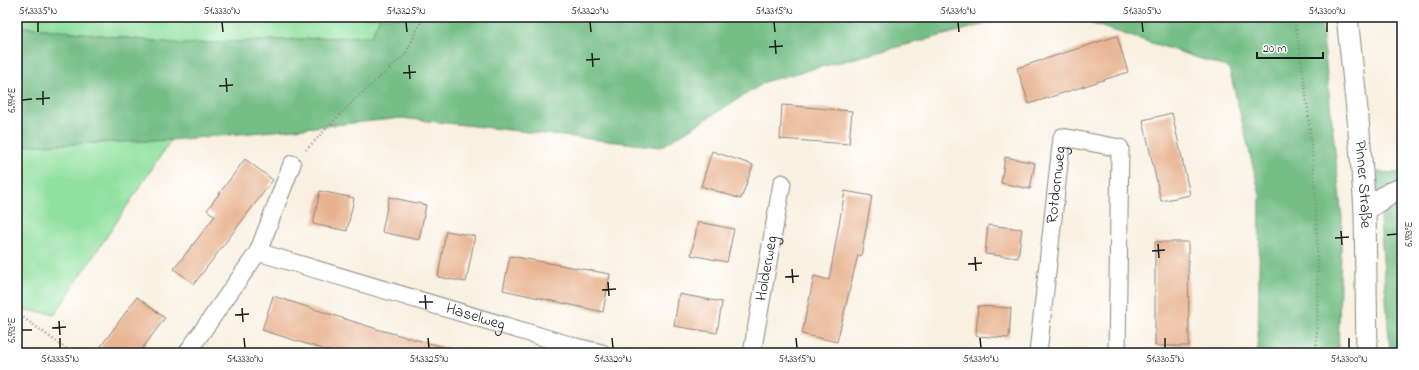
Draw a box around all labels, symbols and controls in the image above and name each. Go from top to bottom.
text: 51.3335°N [19,4,57,19]
text: 51.3330°N [203,4,241,19]
text: 51.3325°N [386,4,426,19]
text: 51.3320°N [571,4,609,19]
text: 51.3315°N [755,4,793,19]
text: 51.3310°N [940,4,976,19]
text: 51.3305°N [1123,4,1162,19]
text: 51.3300°N [1308,4,1346,19]
scale bar [1257,34,1323,60]
text: 20 m [1263,40,1286,58]
text: 6.994°E [5,87,20,113]
street label: Pinner Straße [1348,139,1377,229]
street label: Rotdornweg [1040,145,1073,225]
text: 6.993°E [1402,221,1417,247]
street label: Holderweg [749,234,784,303]
street label: Haselweg [443,297,508,337]
text: 6.993°E [5,317,20,343]
text: 51.3335°N [41,352,79,367]
text: 51.3330°N [226,352,264,367]
text: 51.3325°N [409,352,449,367]
text: 51.3320°N [594,352,632,367]
text: 51.3315°N [778,352,816,367]
text: 51.3310°N [963,352,999,367]
text: 51.3305°N [1146,352,1185,367]
text: 51.3300°N [1330,352,1368,367]

